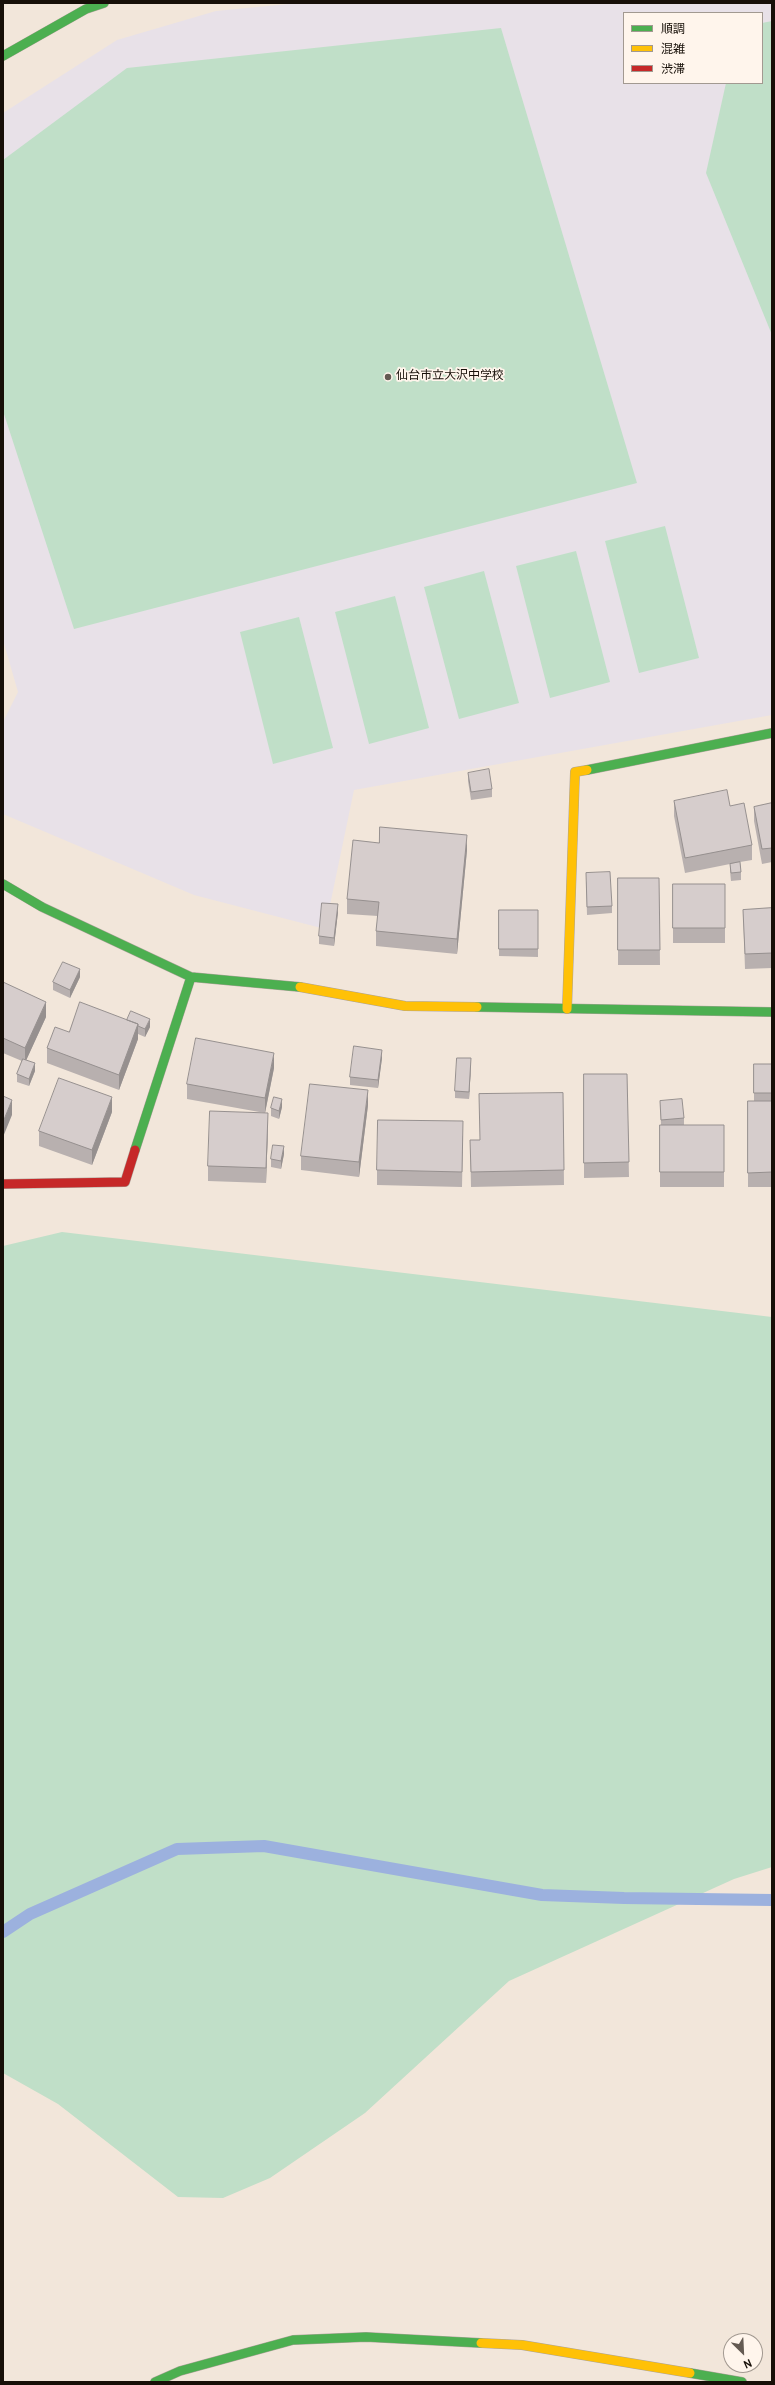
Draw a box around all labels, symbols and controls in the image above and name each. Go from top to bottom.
legend [623,12,763,84]
text: 順調 [661,22,685,38]
text: 混雑 [661,42,685,58]
text: 渋滞 [661,62,685,78]
place label: 仙台市立大沢中学校 [396,370,504,384]
marker: 仙台市立大沢中学校 [383,372,393,382]
north arrow [723,2333,763,2373]
text: N [741,2355,754,2371]

